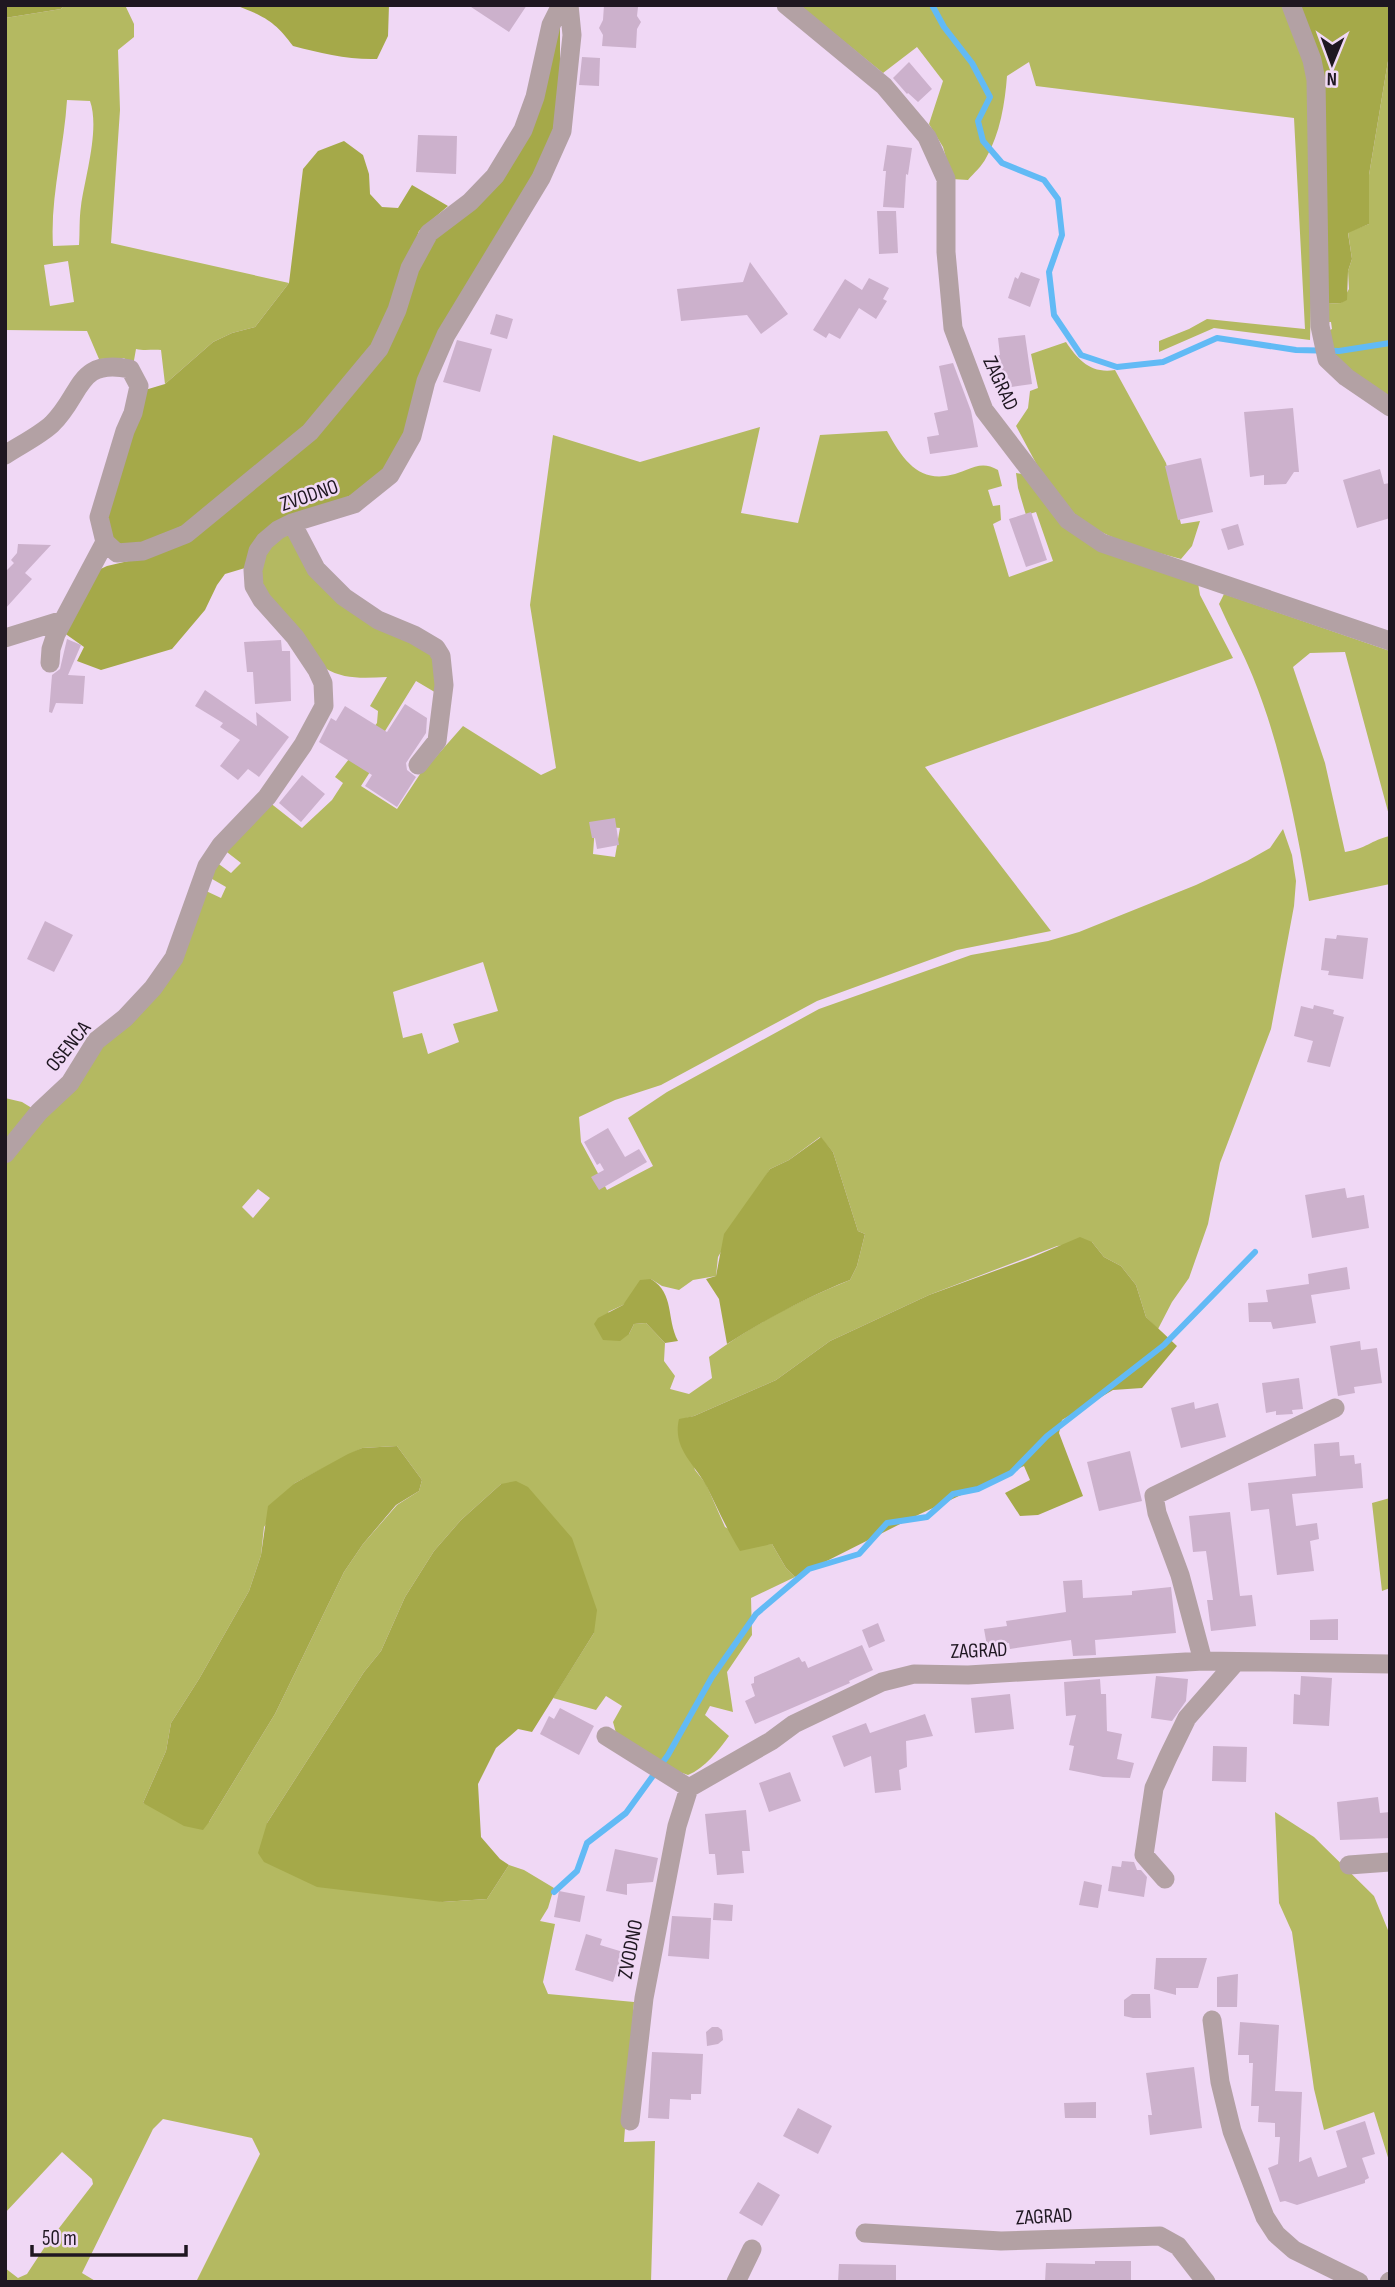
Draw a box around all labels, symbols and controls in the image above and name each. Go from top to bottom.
north arrow [1297,28,1367,98]
text: N [1326,67,1337,90]
street label: ZAGRAD [977,352,1024,414]
street label: ZVODNO [277,474,342,517]
street label: OSENCA [40,1015,97,1077]
street label: ZAGRAD [950,1637,1008,1664]
street label: ZVODNO [613,1917,648,1981]
street label: ZAGRAD [1015,2203,1073,2230]
scale bar [32,2214,186,2258]
text: 50 m [42,2226,77,2251]

